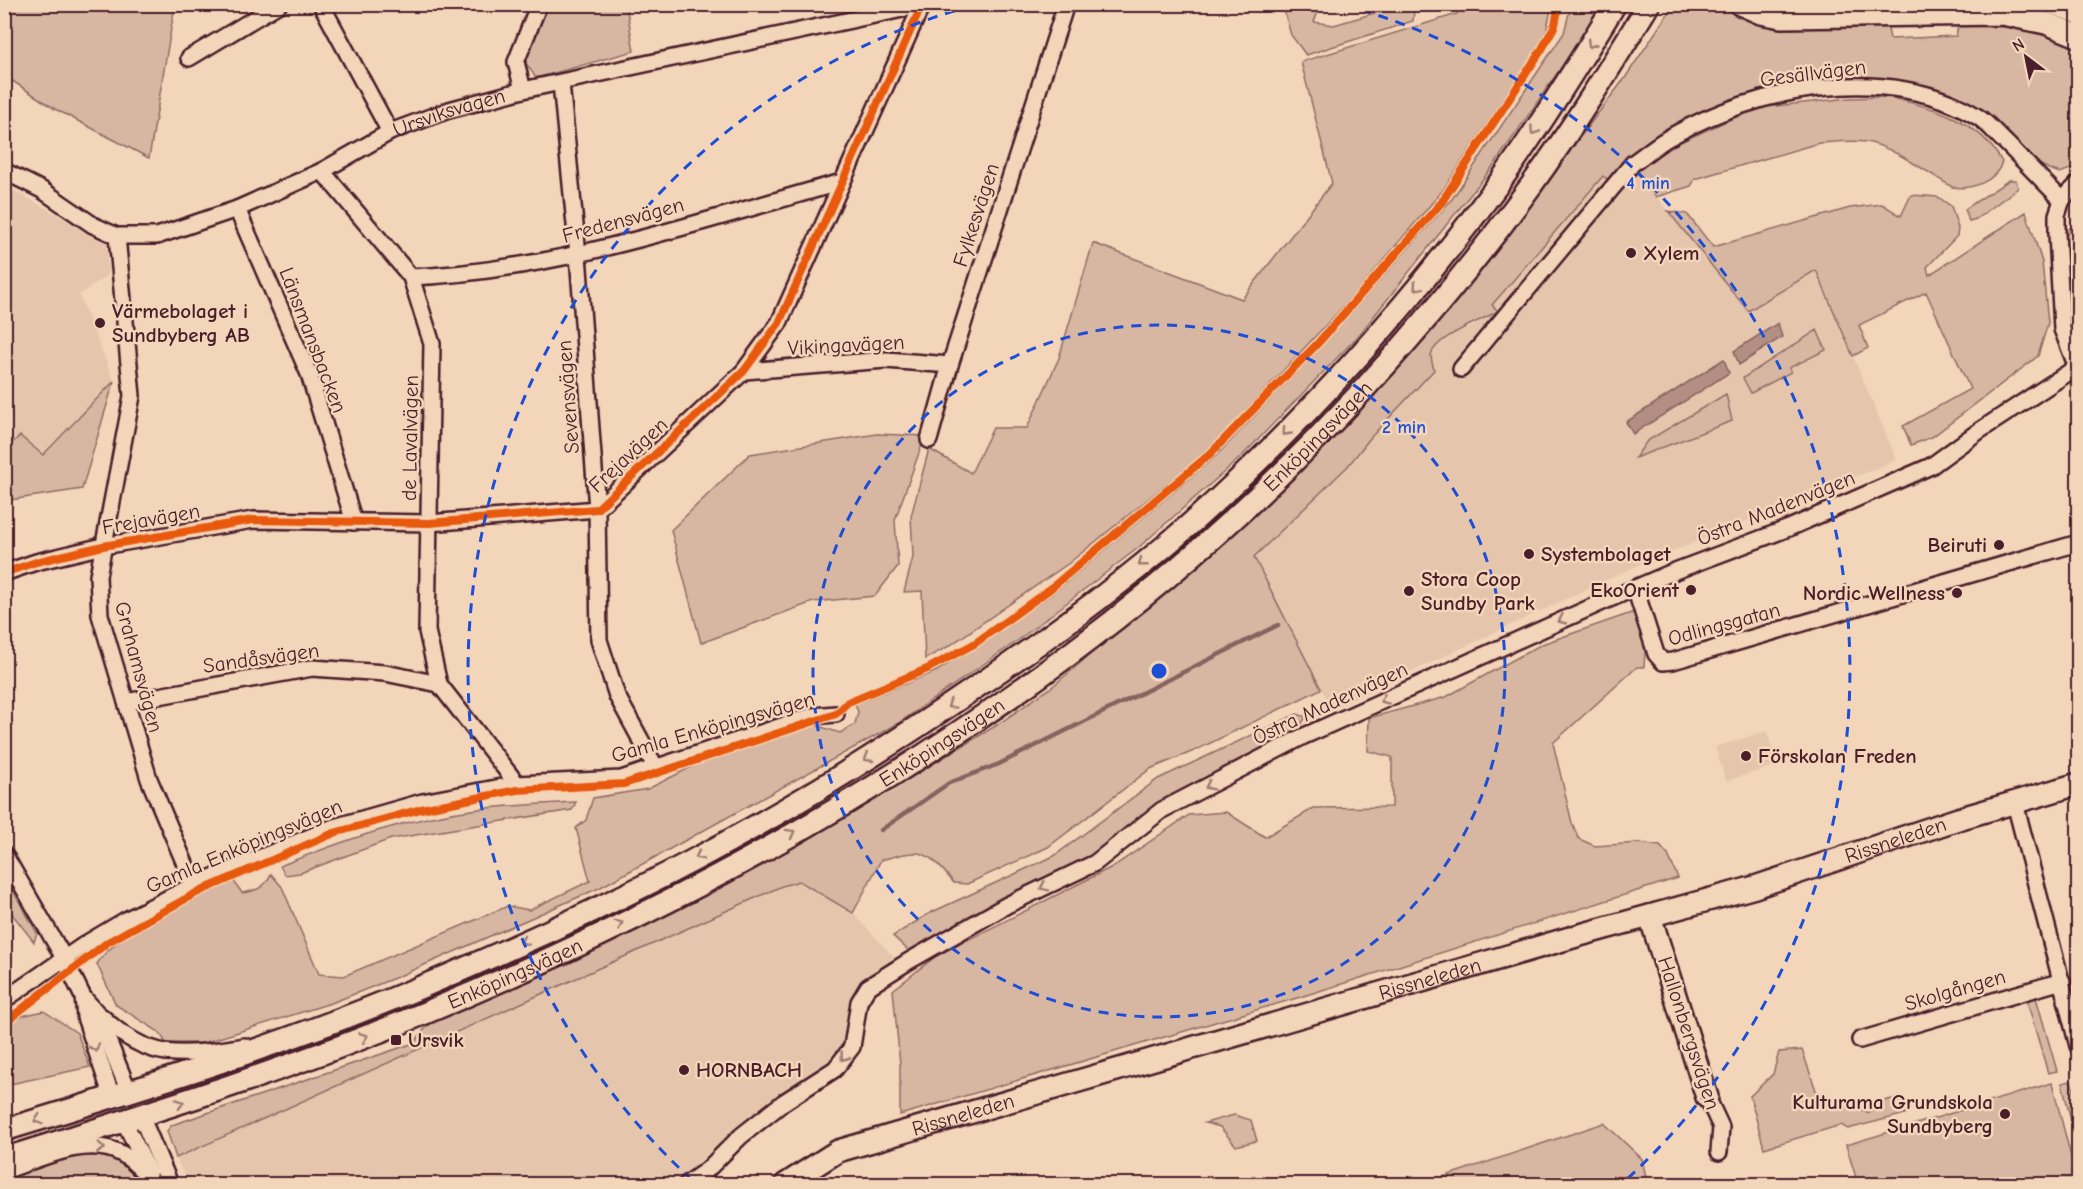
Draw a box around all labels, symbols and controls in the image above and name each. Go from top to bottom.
north arrow [1996,27,2056,87]
text: N [2009,35,2028,56]
one-way arrow [1586,38,1598,48]
street label: Gesällvägen [1759,55,1867,91]
street label: Ursviksvägen [390,83,508,142]
one-way arrow [1530,125,1541,136]
street label: Fylkesvägen [948,160,1004,270]
text: 4 min [1626,173,1670,194]
street label: Fredensvägen [560,192,686,248]
place label: Xylem [1643,241,1699,265]
marker: Xylem [1624,246,1638,260]
street label: Länsmansbacken [274,264,352,416]
one-way arrow [1413,280,1424,291]
place label: Värmebolaget i Sundbyberg AB [112,299,250,347]
marker: Värmebolaget i Sundbyberg AB [93,316,107,330]
street label: Vikingavägen [787,330,905,360]
street label: Sevensvägen [552,339,584,455]
street label: de Lavalvägen [397,375,423,501]
street label: Enköpingsvägen [1258,376,1377,496]
street label: Frejavägen [584,413,672,497]
text: 2 min [1382,417,1426,438]
one-way arrow [1282,425,1293,435]
street label: Östra Madenvägen [1694,465,1858,551]
street label: Frejavägen [100,499,202,539]
place label: Beiruti [1927,533,1987,557]
marker: Beiruti [1992,538,2006,552]
place label: Systembolaget [1541,542,1672,566]
marker: Systembolaget [1522,547,1536,561]
one-way arrow [1138,556,1149,567]
place label: Stora Coop Sundby Park [1421,567,1535,615]
place label: EkoOrient [1590,578,1680,602]
place label: Nordic Wellness [1803,581,1945,605]
marker: EkoOrient [1684,583,1698,597]
marker: Stora Coop Sundby Park [1402,584,1416,598]
marker: Nordic Wellness [1950,586,1964,600]
street label: Odlingsgatan [1665,597,1783,651]
street label: Grahamsvägen [110,599,168,735]
one-way arrow [1557,613,1568,625]
street label: Sandåsvägen [201,638,321,678]
street label: Östra Madenvägen [1249,657,1411,749]
centre of rings [1149,661,1169,681]
street label: Gamla Enköpingsvägen [608,686,818,768]
street label: Enköpingsvägen [875,693,1009,792]
one-way arrow [1380,693,1391,705]
one-way arrow [946,698,957,709]
place label: Förskolan Freden [1758,744,1917,768]
marker: Förskolan Freden [1739,749,1753,763]
one-way arrow [864,751,874,762]
one-way arrow [1205,779,1215,790]
street label: Gamla Enköpingsvägen [142,794,346,898]
street label: Rissneleden [1842,812,1949,868]
one-way arrow [785,829,795,840]
one-way arrow [695,849,706,860]
one-way arrow [1039,880,1050,892]
one-way arrow [612,920,623,932]
street label: Enköpingsvägen [444,933,586,1014]
one-way arrow [519,934,530,946]
street label: Rissneleden [1376,952,1484,1005]
street label: Hallonbergsvägen [1653,953,1725,1113]
street label: Skolgången [1902,964,2008,1016]
place label: Ursvik [408,1028,464,1052]
one-way arrow [358,1032,369,1044]
marker: Ursvik [389,1033,403,1047]
one-way arrow [88,1042,100,1053]
one-way arrow [841,1050,852,1061]
place label: HORNBACH [696,1058,802,1082]
marker: HORNBACH [677,1063,691,1077]
street label: Rissneleden [909,1088,1017,1141]
place label: Kulturama Grundskola Sundbyberg [1792,1090,1993,1138]
one-way arrow [174,1097,185,1110]
marker: Kulturama Grundskola Sundbyberg [1998,1107,2012,1121]
one-way arrow [33,1113,44,1125]
one-way arrow [97,1142,106,1154]

